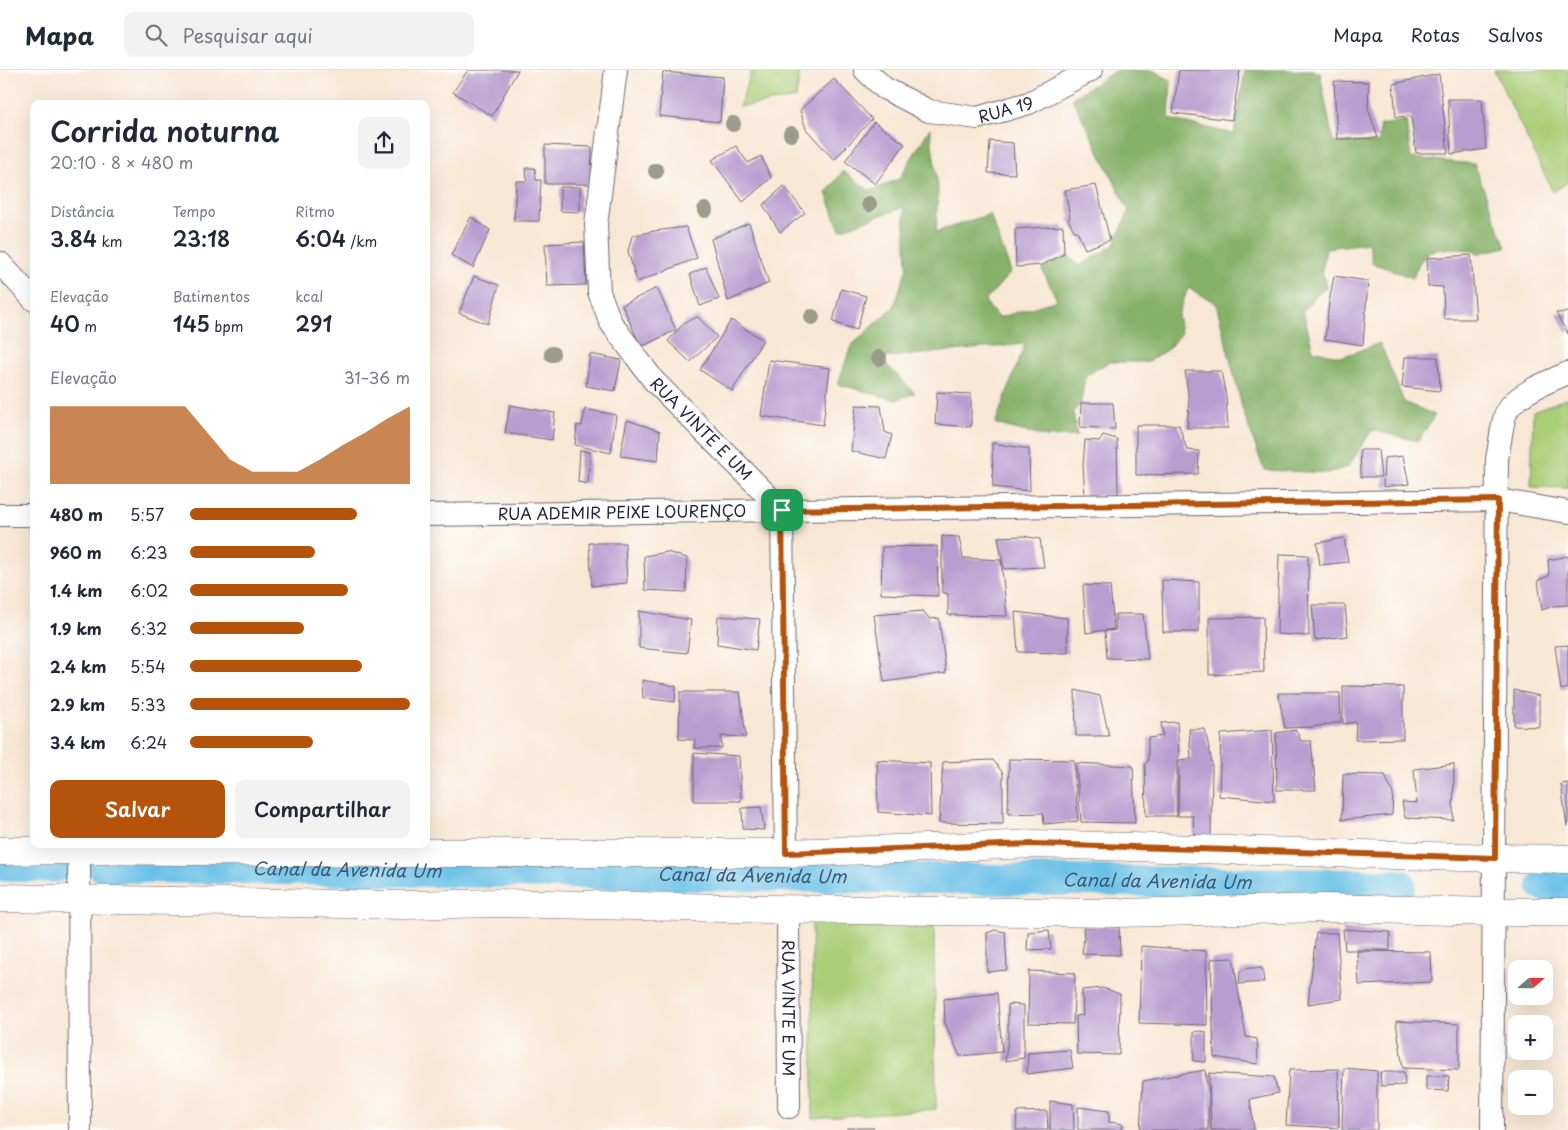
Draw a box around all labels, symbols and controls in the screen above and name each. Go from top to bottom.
search box [124,12,474,57]
text: Mapa [25,17,94,53]
icon: search [142,21,170,49]
text: Pesquisar aqui [182,21,313,49]
text: Mapa [1333,21,1383,48]
text: Rotas [1411,21,1460,48]
text: Salvos [1488,21,1543,48]
street label: RUA 19 [975,89,1036,128]
text: Corrida noturna [50,109,279,152]
button: share [358,117,410,169]
text: 20:10 · 8 × 480 m [50,150,193,174]
text: Distância [50,201,115,222]
text: Tempo [173,201,215,222]
text: Ritmo [295,201,335,222]
text: 3.84 [50,222,97,254]
text: 23:18 [173,222,230,254]
text: 6:04 [295,222,346,254]
text: km [97,231,123,252]
text: /km [346,231,377,252]
text: Elevação [50,286,109,307]
text: Batimentos [173,286,250,307]
text: kcal [295,286,323,307]
text: 40 [50,307,80,339]
text: 145 [173,307,210,339]
text: 291 [295,307,332,339]
text: m [80,316,97,337]
text: bpm [210,316,244,337]
text: Elevação [50,365,117,389]
text: 31–36 m [344,365,410,389]
street label: RUA VINTE E UM [645,371,759,485]
pin [761,489,803,531]
icon: arrive [768,496,796,524]
street label: RUA ADEMIR PEIXE LOURENÇO [497,498,746,525]
text: 480 m [50,502,103,526]
text: 5:57 [130,502,164,526]
text: 960 m [50,540,102,564]
text: 6:23 [130,540,167,564]
text: 1.4 km [50,578,102,602]
text: 6:02 [130,578,168,602]
text: 1.9 km [50,616,102,640]
text: 6:32 [130,616,167,640]
text: 2.4 km [50,654,106,678]
text: 5:54 [130,654,166,678]
text: 2.9 km [50,692,105,716]
text: 5:33 [130,692,166,716]
text: 3.4 km [50,730,106,754]
text: 6:24 [130,730,167,754]
button: Salvar [50,780,225,838]
button: Compartilhar [235,780,410,838]
water label: Canal da Avenida Um [252,854,442,884]
water label: Canal da Avenida Um [657,860,847,889]
water label: Canal da Avenida Um [1062,865,1252,895]
street label: RUA VINTE E UM [777,940,802,1076]
north arrow [1508,960,1552,1005]
map controls [1508,960,1553,1115]
button: + [1508,1015,1553,1060]
button: − [1508,1070,1553,1115]

